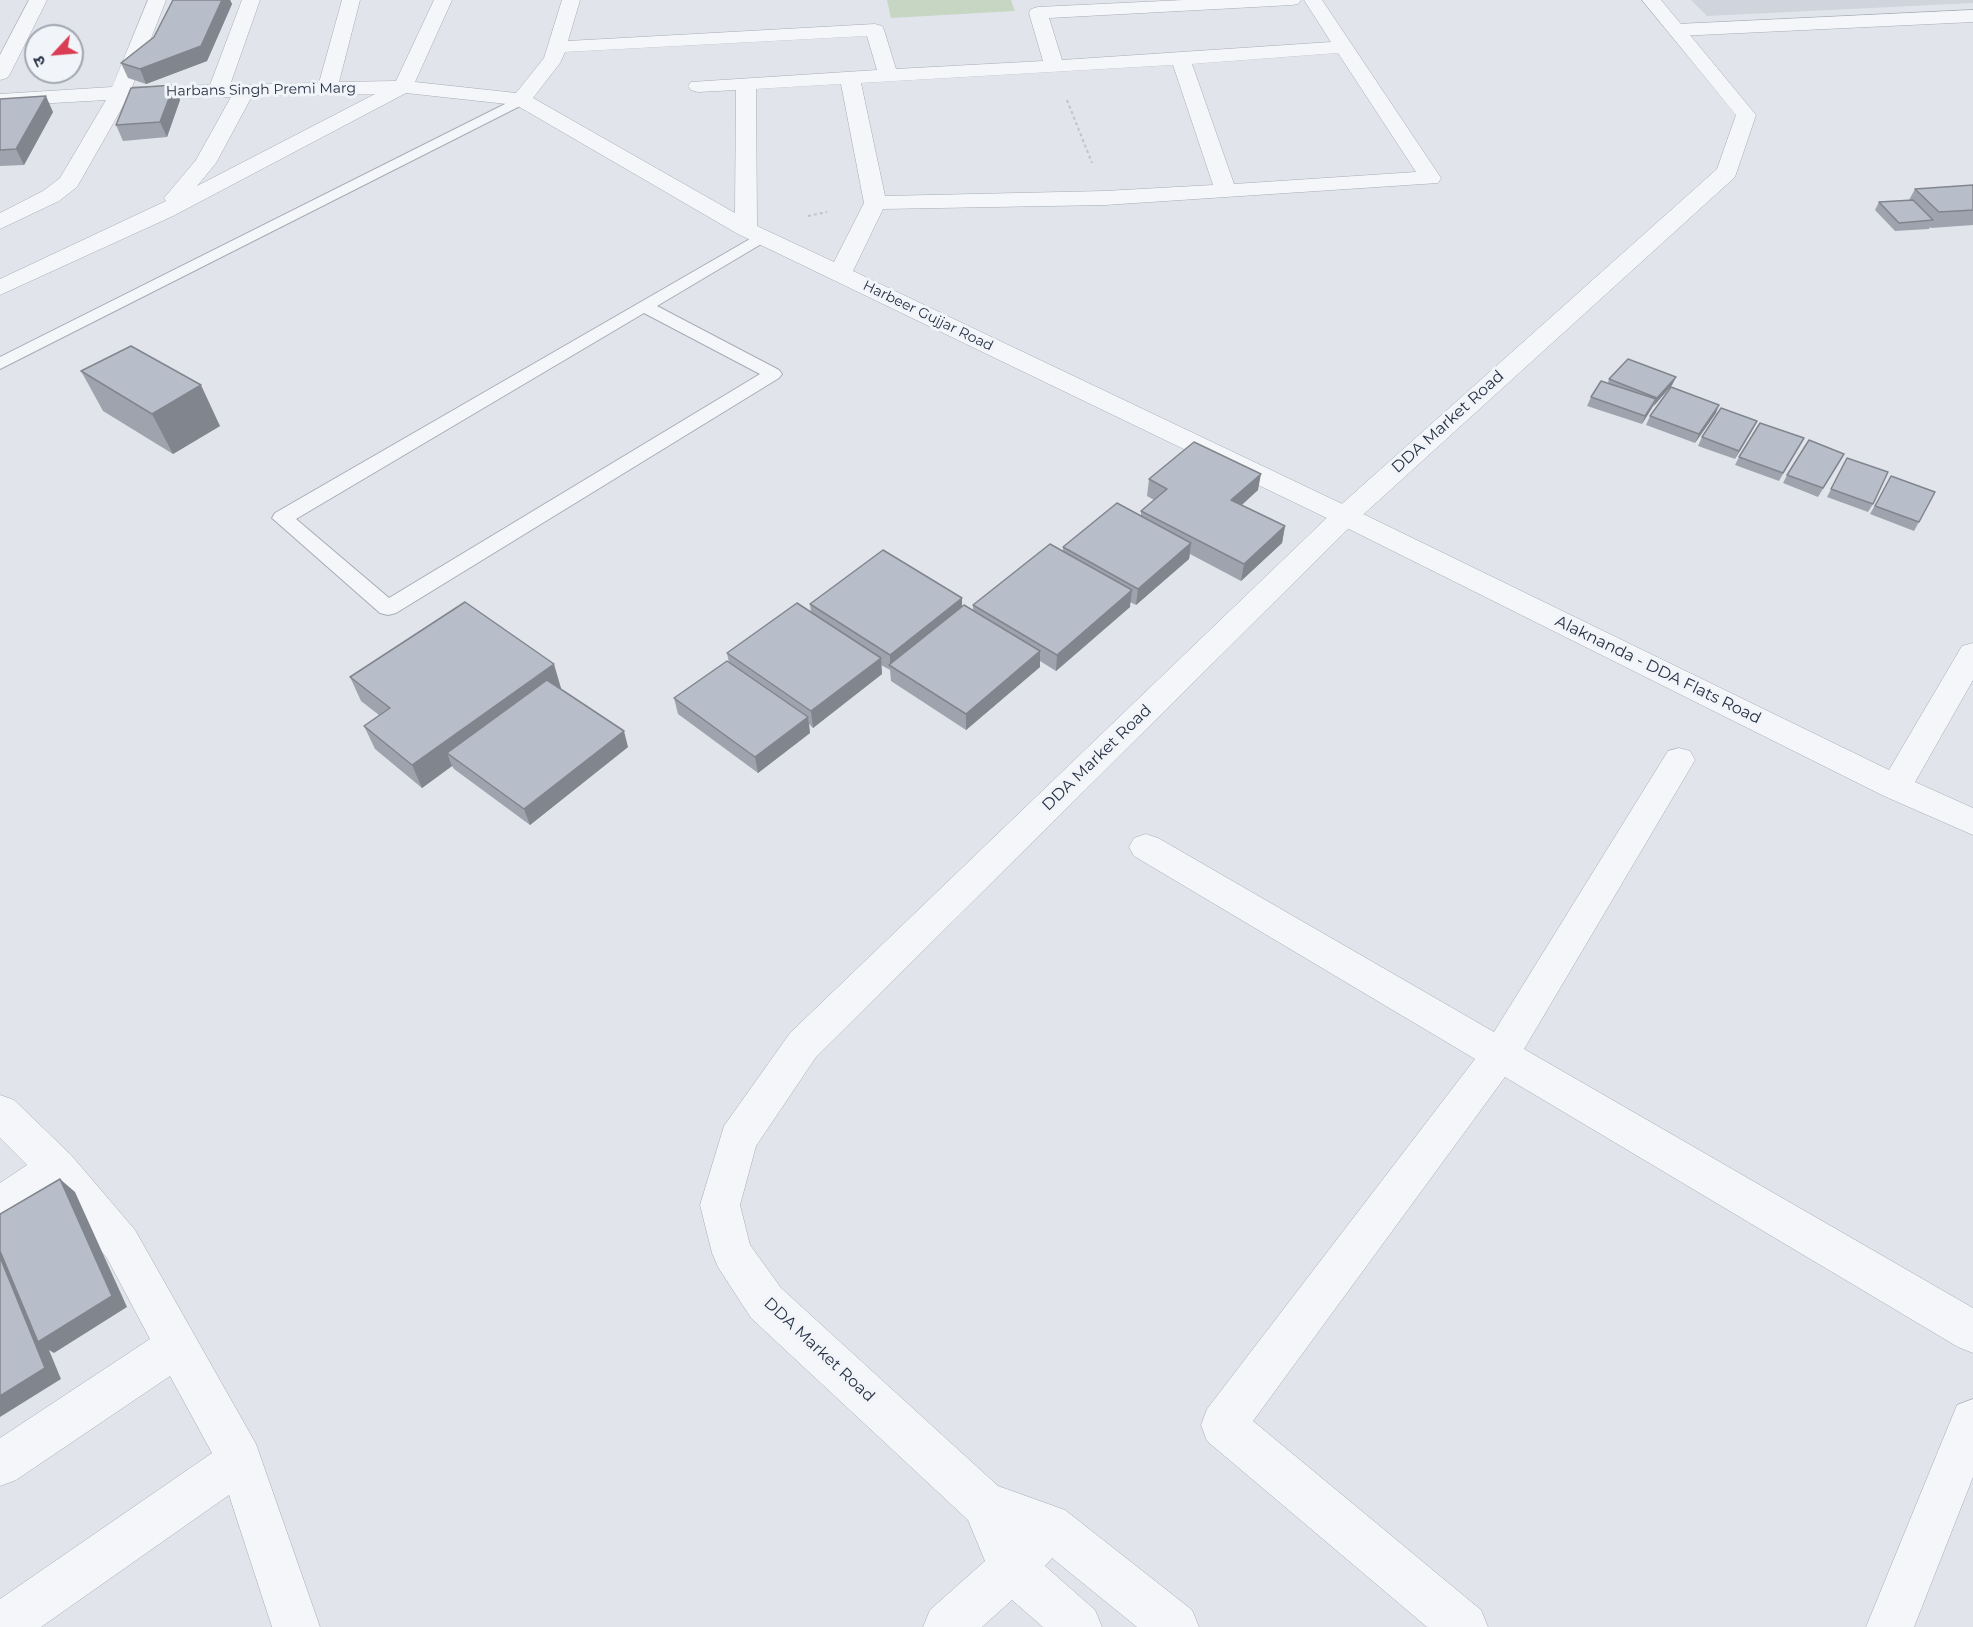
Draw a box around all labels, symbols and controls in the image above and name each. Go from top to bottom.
north arrow [24,24,84,84]
text: उ [29,53,50,70]
street label: Harbans Singh Premi Marg [166,80,356,100]
street label: Harbeer Gujjar Road [860,277,996,355]
street label: DDA Market Road [1388,367,1508,477]
street label: Alaknanda - DDA Flats Road [1552,612,1764,728]
street label: DDA Market Road [1038,701,1156,815]
street label: DDA Market Road [760,1294,878,1406]

